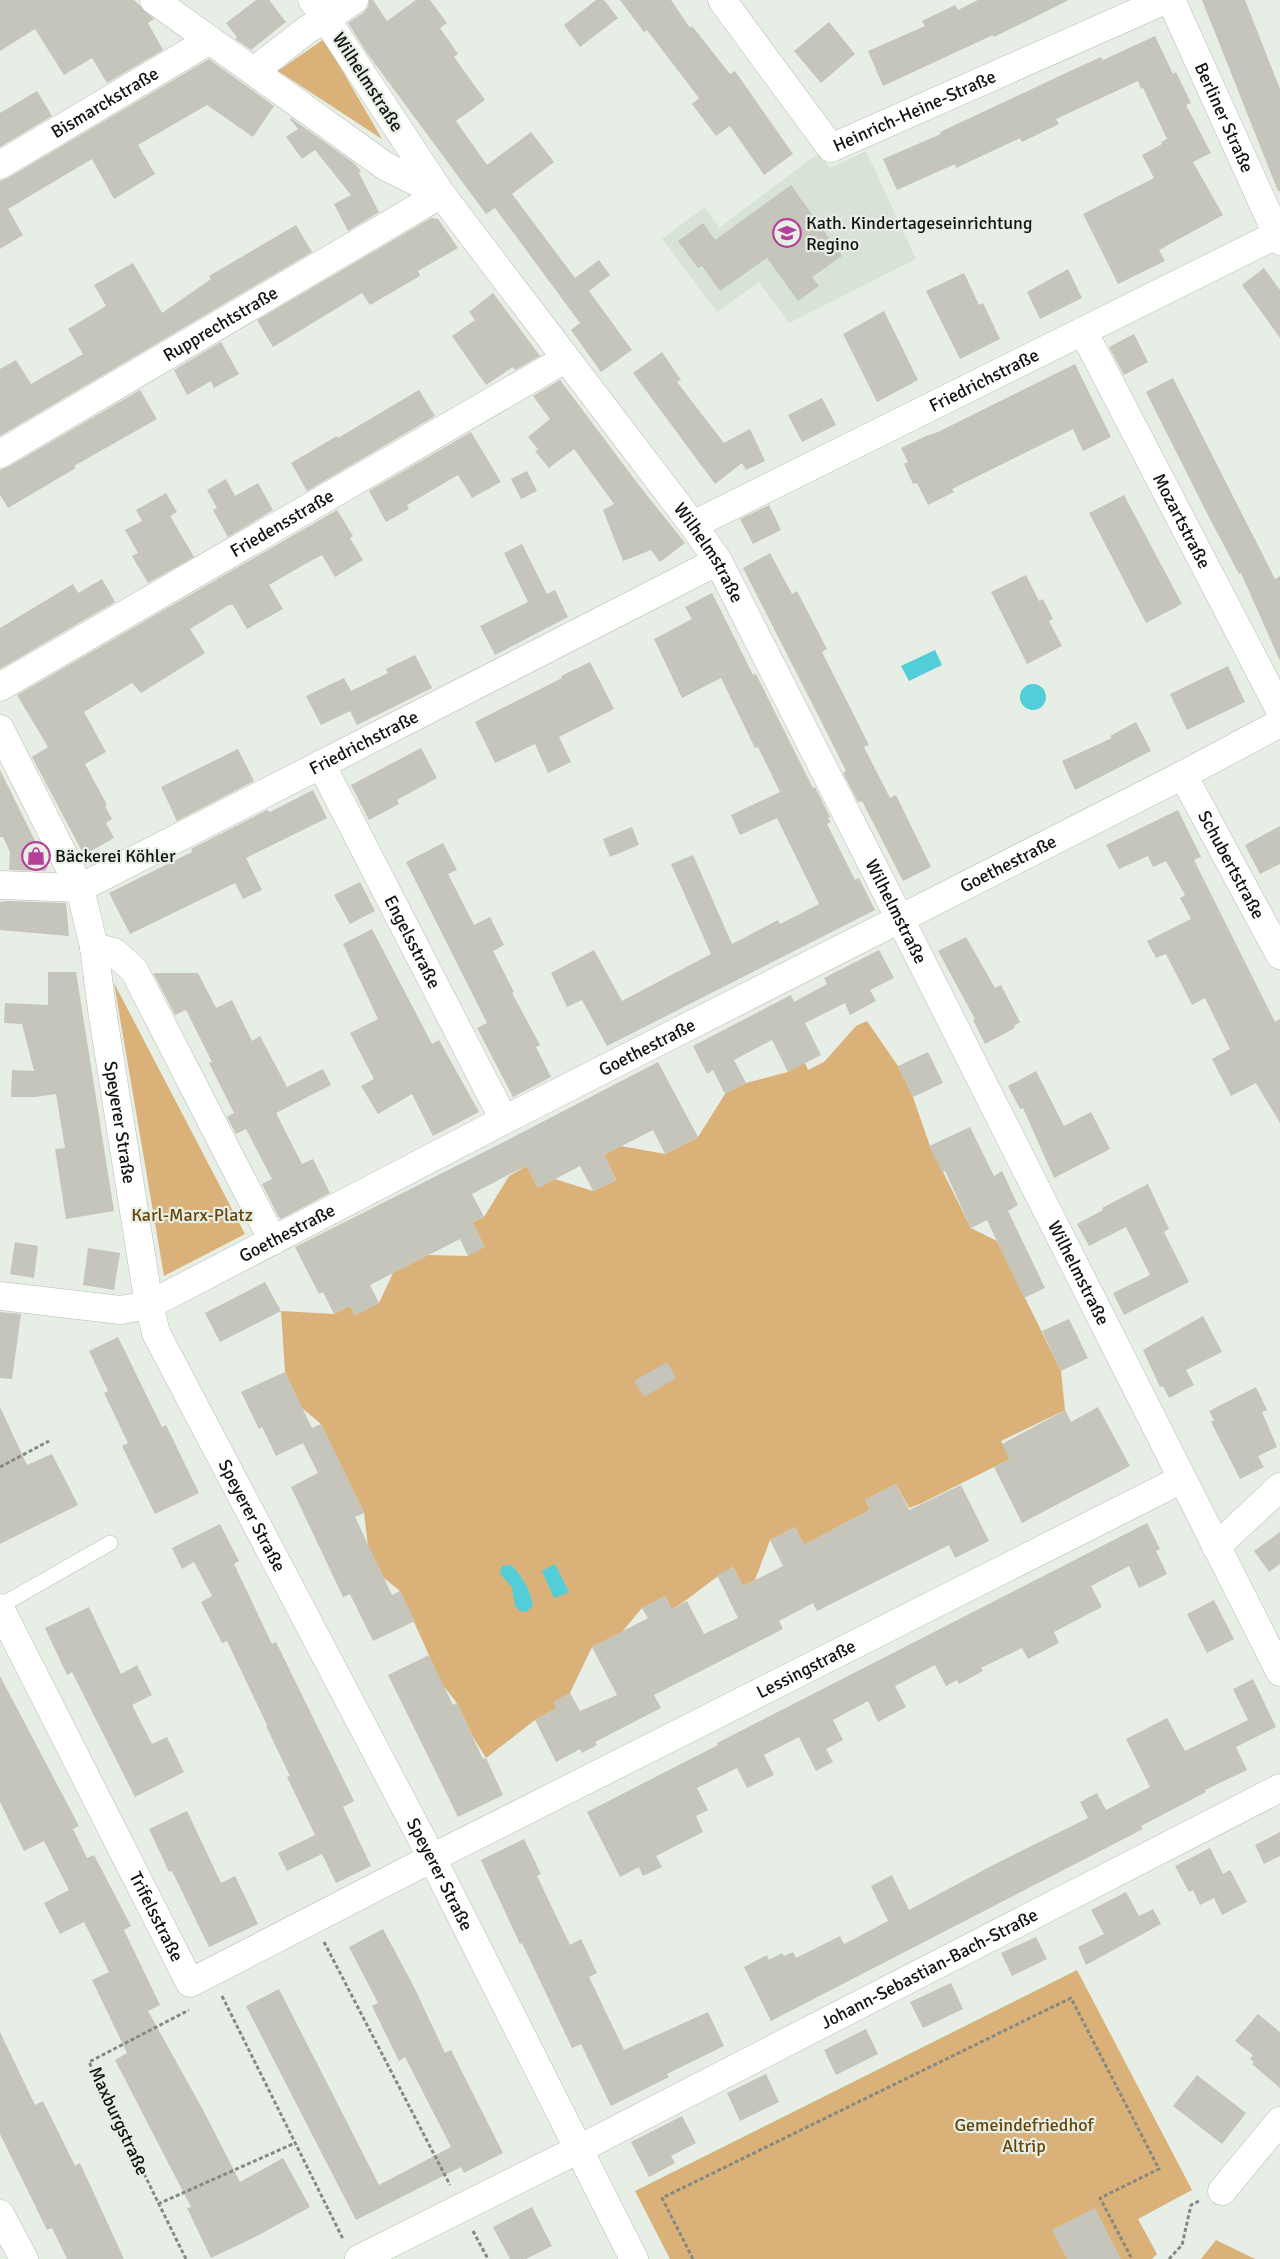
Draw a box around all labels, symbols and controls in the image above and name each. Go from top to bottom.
street label: Wilhelmstraße [328,28,408,136]
street label: Berliner Straße [1190,59,1259,176]
street label: Bismarckstraße [47,62,163,143]
street label: Heinrich-Heine-Straße [830,65,999,157]
place label: Kath. Kindertageseinrichtung Regino [806,212,1032,255]
school or university icon: Kath. Kindertageseinrichtung Regino [772,218,802,248]
street label: Rupprechtstraße [159,282,282,366]
street label: Friedrichstraße [926,344,1042,417]
street label: Mozartstraße [1148,470,1216,572]
street label: Friedensstraße [226,485,338,562]
street label: Wilhelmstraße [669,498,748,606]
street label: Friedrichstraße [306,705,422,780]
street label: Schubertstraße [1193,807,1270,923]
street label: Goethestraße [956,830,1060,898]
shop icon: Bäckerei Köhler [21,841,51,871]
place label: Bäckerei Köhler [55,845,176,867]
street label: Wilhelmstraße [860,856,932,967]
street label: Engelsstraße [379,892,446,992]
street label: Goethestraße [595,1014,699,1081]
street label: Speyerer Straße [99,1060,141,1185]
street label: Goethestraße [235,1199,339,1267]
park label: Karl-Marx-Platz [131,1204,253,1226]
street label: Wilhelmstraße [1043,1217,1114,1329]
street label: Speyerer Straße [213,1456,291,1575]
street label: Lessingstraße [753,1635,859,1703]
street label: Speyerer Straße [402,1814,478,1934]
street label: Trifelsstraße [124,1868,188,1965]
street label: Johann-Sebastian-Bach-Straße [817,1904,1042,2034]
street label: Maxburgstraße [84,2063,154,2179]
park label: Gemeindefriedhof Altrip [955,2114,1094,2157]

